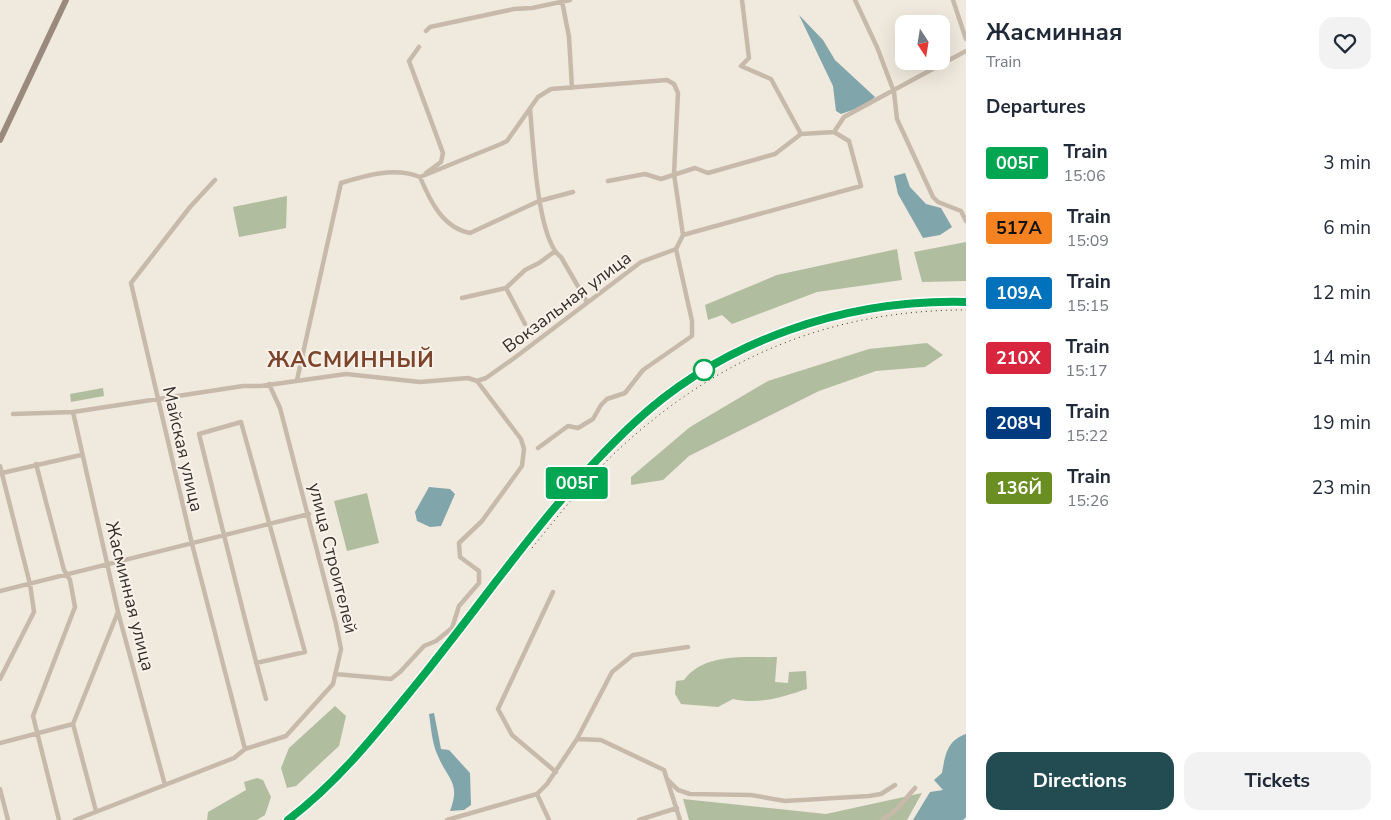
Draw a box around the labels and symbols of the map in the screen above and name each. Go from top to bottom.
north arrow [895,15,950,70]
street label: Вокзальная улица [498,246,636,358]
district label: ЖАСМИННЫЙ [267,345,435,375]
unlabelled marker [693,359,715,381]
street label: Майская улица [157,384,209,514]
line badge: 005Г [542,467,612,499]
street label: улица Строителей [303,480,363,636]
street label: Жасминная улица [100,519,160,673]

